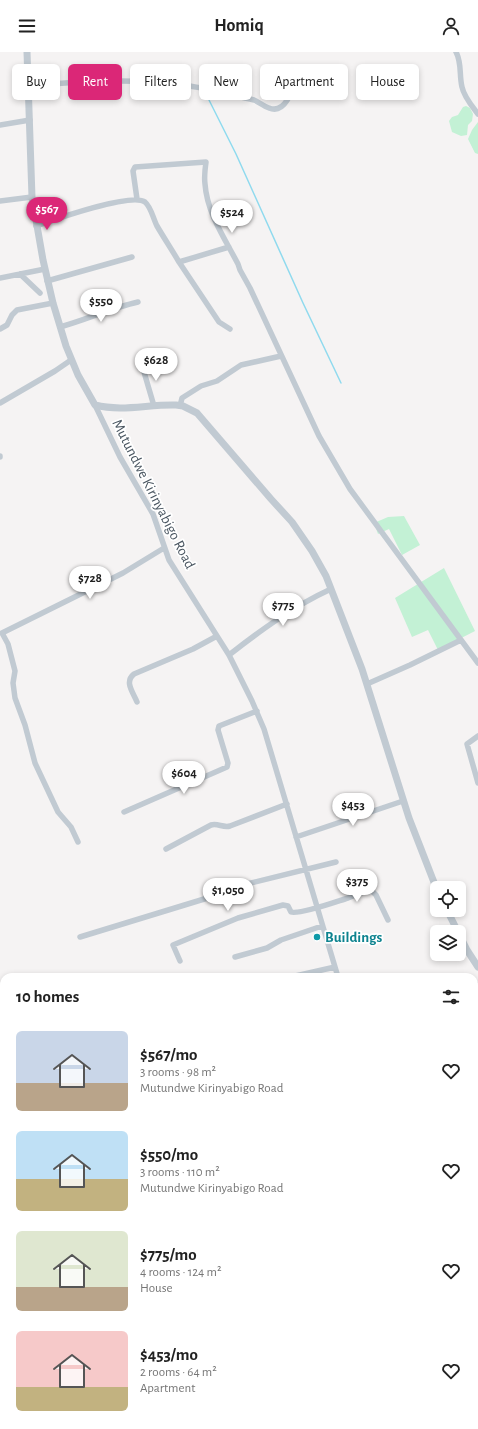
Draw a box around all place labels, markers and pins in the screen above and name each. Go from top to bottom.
pin: $567 [23,197,71,231]
pin: $524 [208,200,256,234]
pin: $550 [77,289,125,323]
pin: $628 [132,348,180,382]
pin: $728 [66,566,114,600]
pin: $775 [259,593,307,627]
pin: $604 [160,761,208,795]
pin: $453 [329,793,377,827]
pin: $375 [333,869,381,903]
pin: $1,050 [195,878,261,912]
place label: Buildings [325,930,383,945]
marker: Buildings [312,932,322,942]

